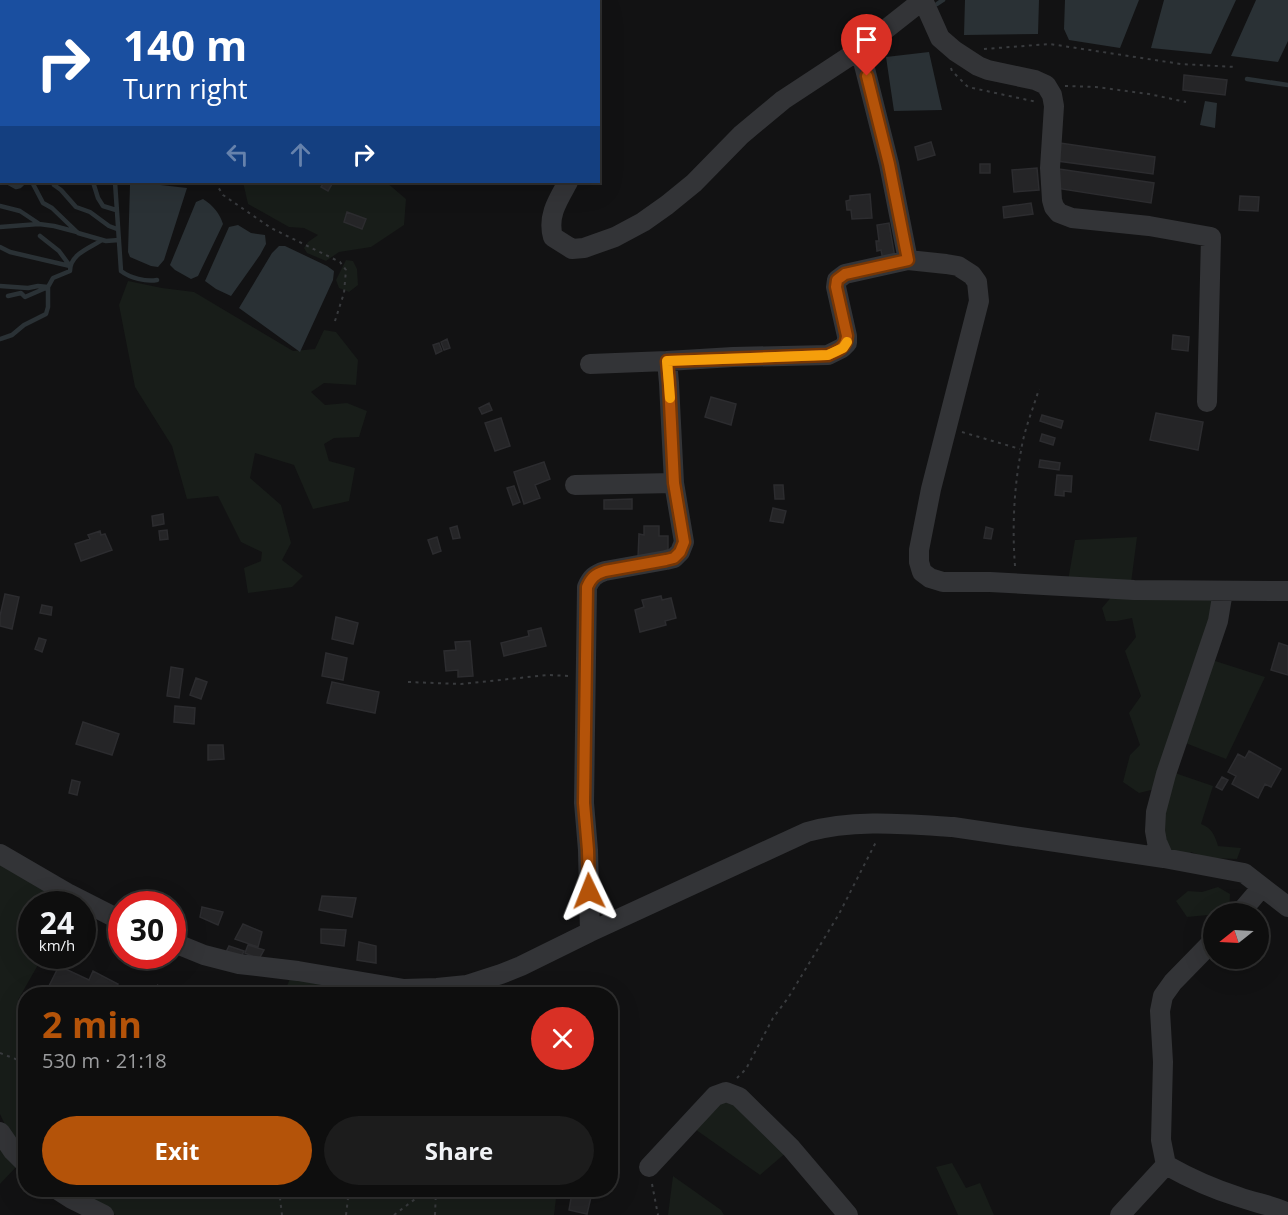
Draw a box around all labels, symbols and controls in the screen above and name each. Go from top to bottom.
pin [841,14,892,76]
text: 140 m [123,16,247,73]
icon: arrive [850,23,883,56]
icon: right [24,24,102,102]
text: Turn right [123,70,248,107]
icon: left [221,138,254,171]
icon: ahead [284,138,317,171]
icon: right [347,138,380,171]
position arrow [557,859,621,923]
speed limit sign: 30 [108,891,186,969]
text: 24 [40,902,74,943]
north arrow [1203,903,1269,969]
map controls [1203,903,1269,969]
text: km/h [39,935,75,955]
text: 2 min [42,1000,142,1049]
button: close [531,1007,594,1070]
text: 530 m · 21:18 [42,1047,167,1074]
button: Exit [42,1116,312,1185]
button: Share [324,1116,594,1185]

